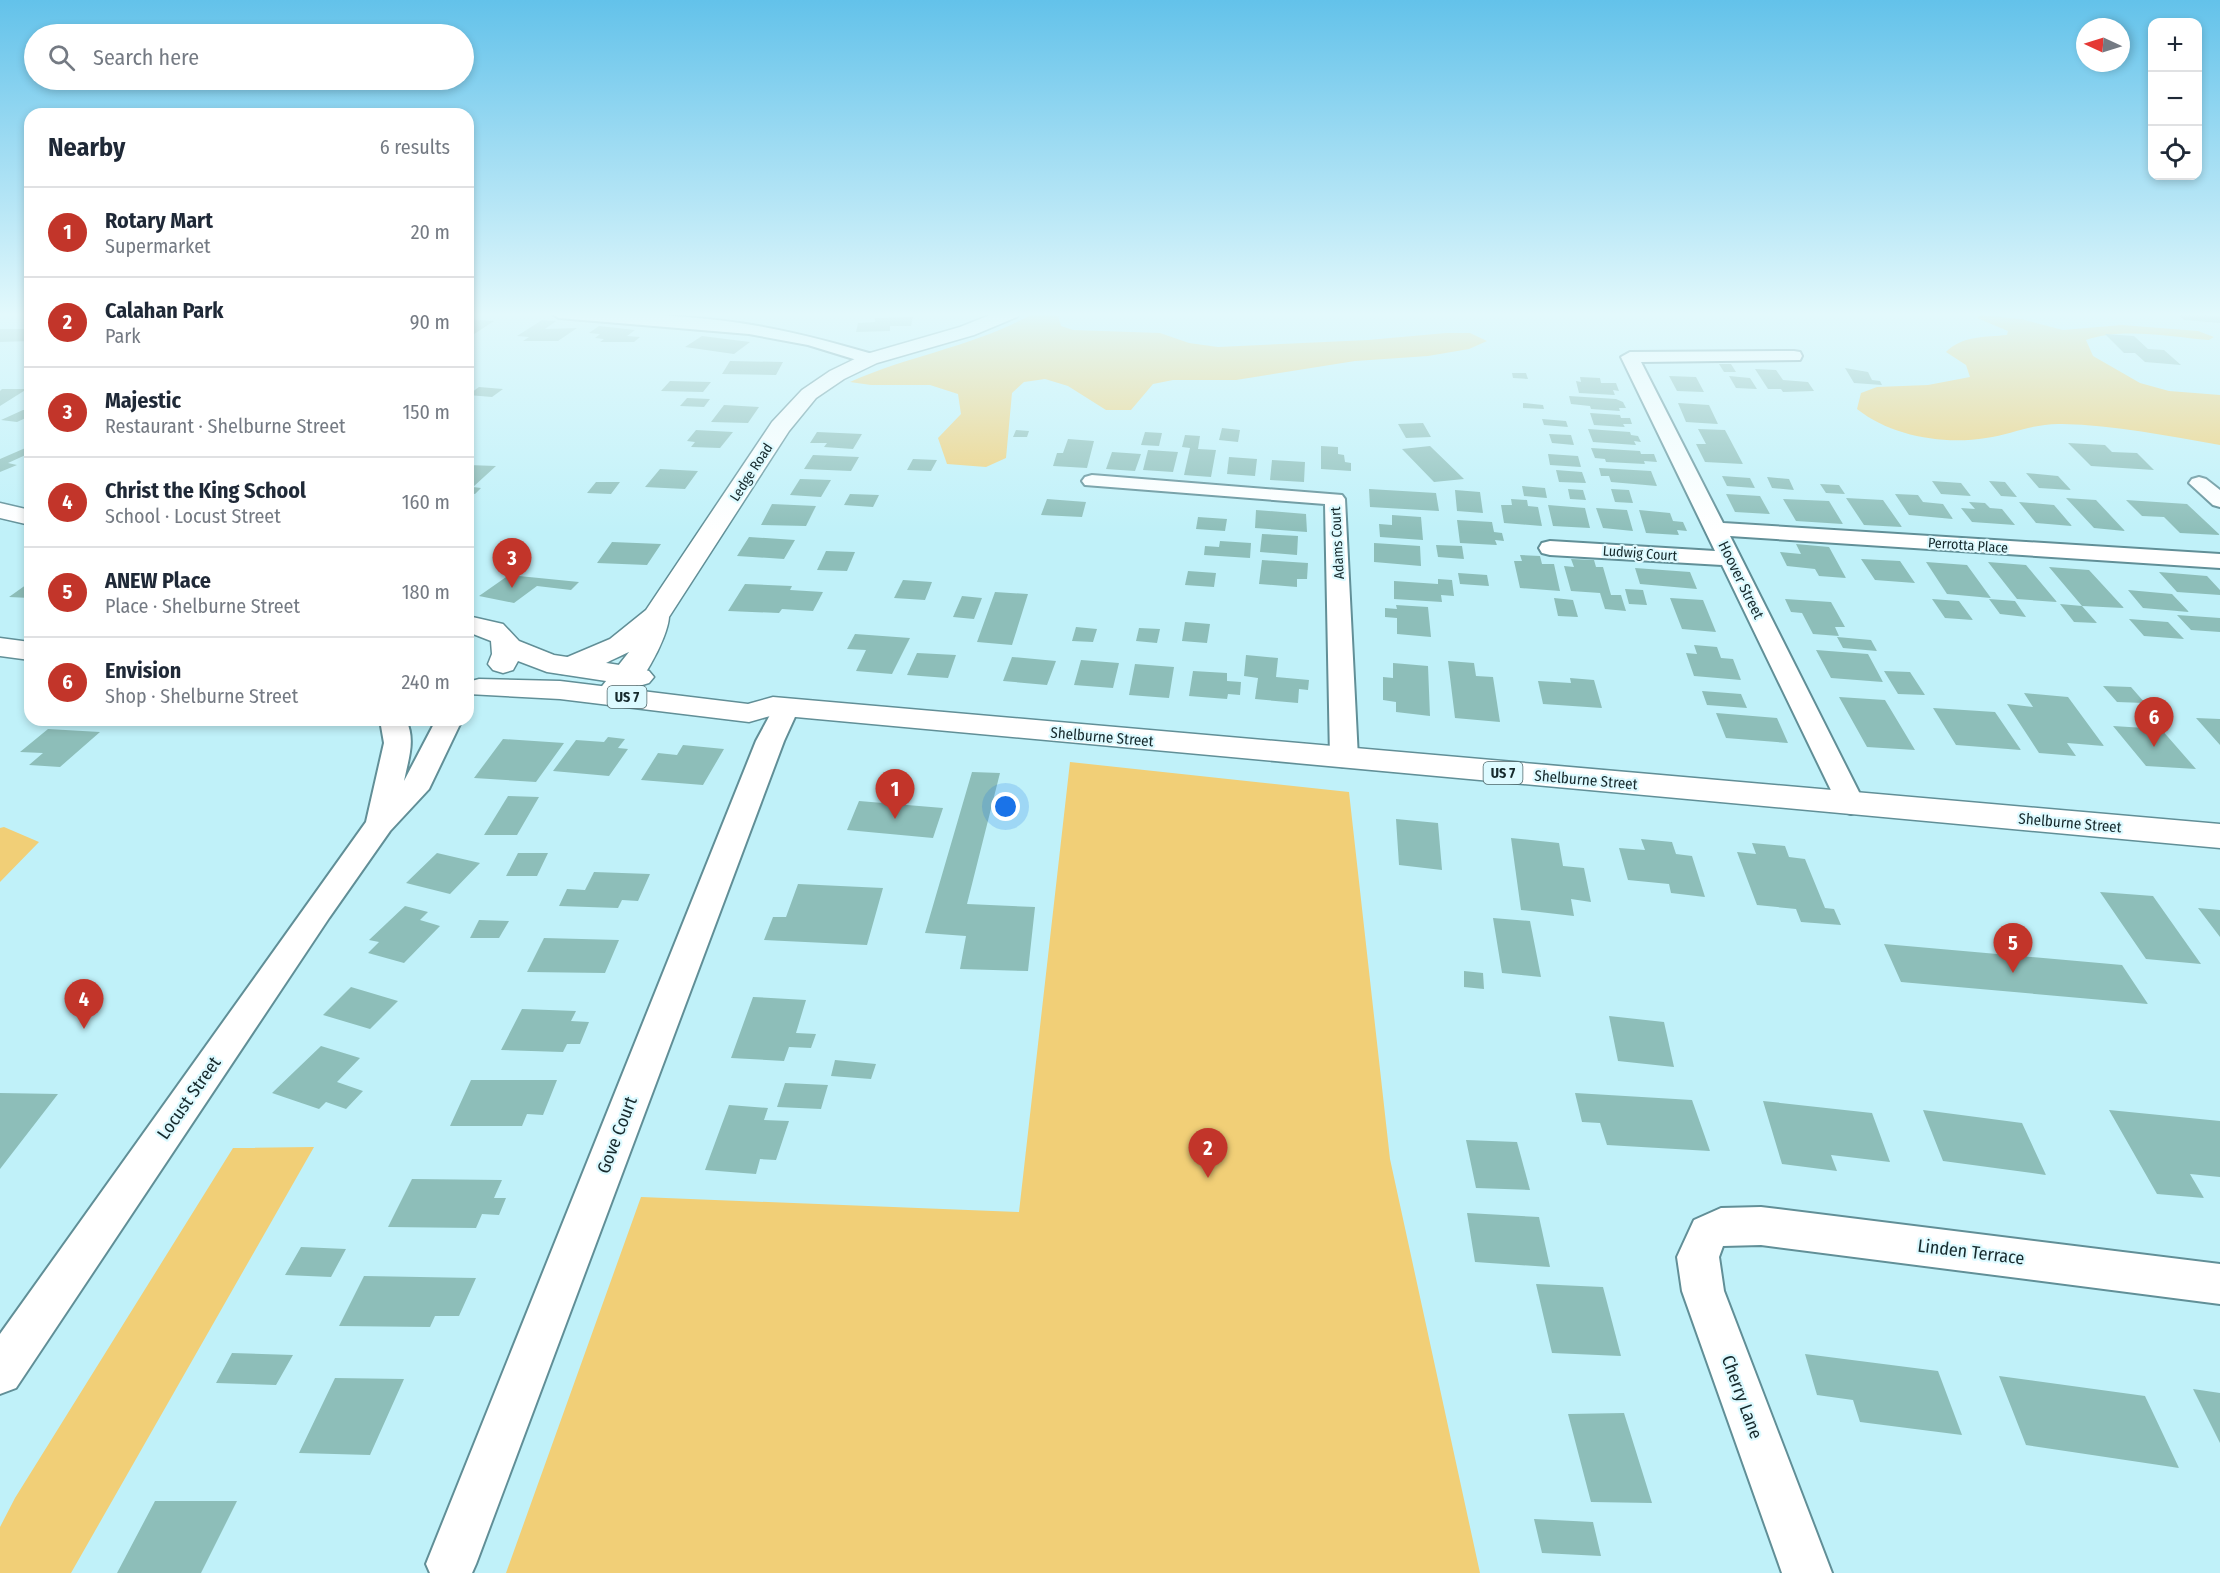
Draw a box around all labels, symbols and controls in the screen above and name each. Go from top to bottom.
north arrow [2076,18,2130,72]
map controls [2148,18,2202,180]
button: + [2148,18,2202,72]
search box [24,24,474,90]
icon: search [45,41,78,74]
text: Search here [93,44,199,71]
button: − [2148,72,2202,126]
button: locate [2148,126,2202,180]
text: Nearby [48,132,125,163]
text: 6 results [380,135,450,159]
text: Rotary Mart [105,207,213,234]
text: 1 [63,220,72,244]
text: 20 m [411,220,450,244]
text: Supermarket [105,234,211,258]
text: Calahan Park [105,297,224,324]
text: 2 [63,310,72,334]
text: 90 m [410,310,450,334]
text: Park [105,324,141,348]
text: Majestic [105,387,181,414]
text: 3 [63,400,72,424]
text: 150 m [403,400,450,424]
text: Restaurant · Shelburne Street [105,414,346,438]
street label: Ledge Road [726,440,776,505]
text: Christ the King School [105,477,306,504]
text: 4 [62,490,73,514]
text: 160 m [402,490,450,514]
text: School · Locust Street [105,504,281,528]
street label: Adams Court [1327,506,1348,580]
street label: Perrotta Place [1927,534,2009,557]
pin: 3 [492,538,532,588]
street label: Hoover Street [1714,538,1768,622]
street label: Ludwig Court [1602,542,1678,565]
text: ANEW Place [105,567,211,594]
text: 5 [63,580,72,604]
text: 180 m [402,580,450,604]
text: Place · Shelburne Street [105,594,300,618]
text: Envision [105,657,181,684]
text: 6 [62,670,73,694]
text: 240 m [401,670,450,694]
text: Shop · Shelburne Street [105,684,298,708]
road number: US 7 [608,686,646,708]
pin: 6 [2134,698,2174,747]
street label: Shelburne Street [1050,724,1154,750]
road number: US 7 [1484,762,1522,784]
street label: Shelburne Street [1534,767,1638,793]
pin: 1 [876,770,914,819]
your location [991,792,1020,821]
street label: Shelburne Street [2018,810,2122,836]
pin: 5 [1994,924,2032,973]
pin: 4 [64,980,104,1029]
street label: Locust Street [152,1052,226,1144]
street label: Gove Court [592,1093,642,1177]
pin: 2 [1188,1128,1228,1178]
street label: Linden Terrace [1916,1235,2026,1269]
street label: Cherry Lane [1717,1352,1767,1442]

